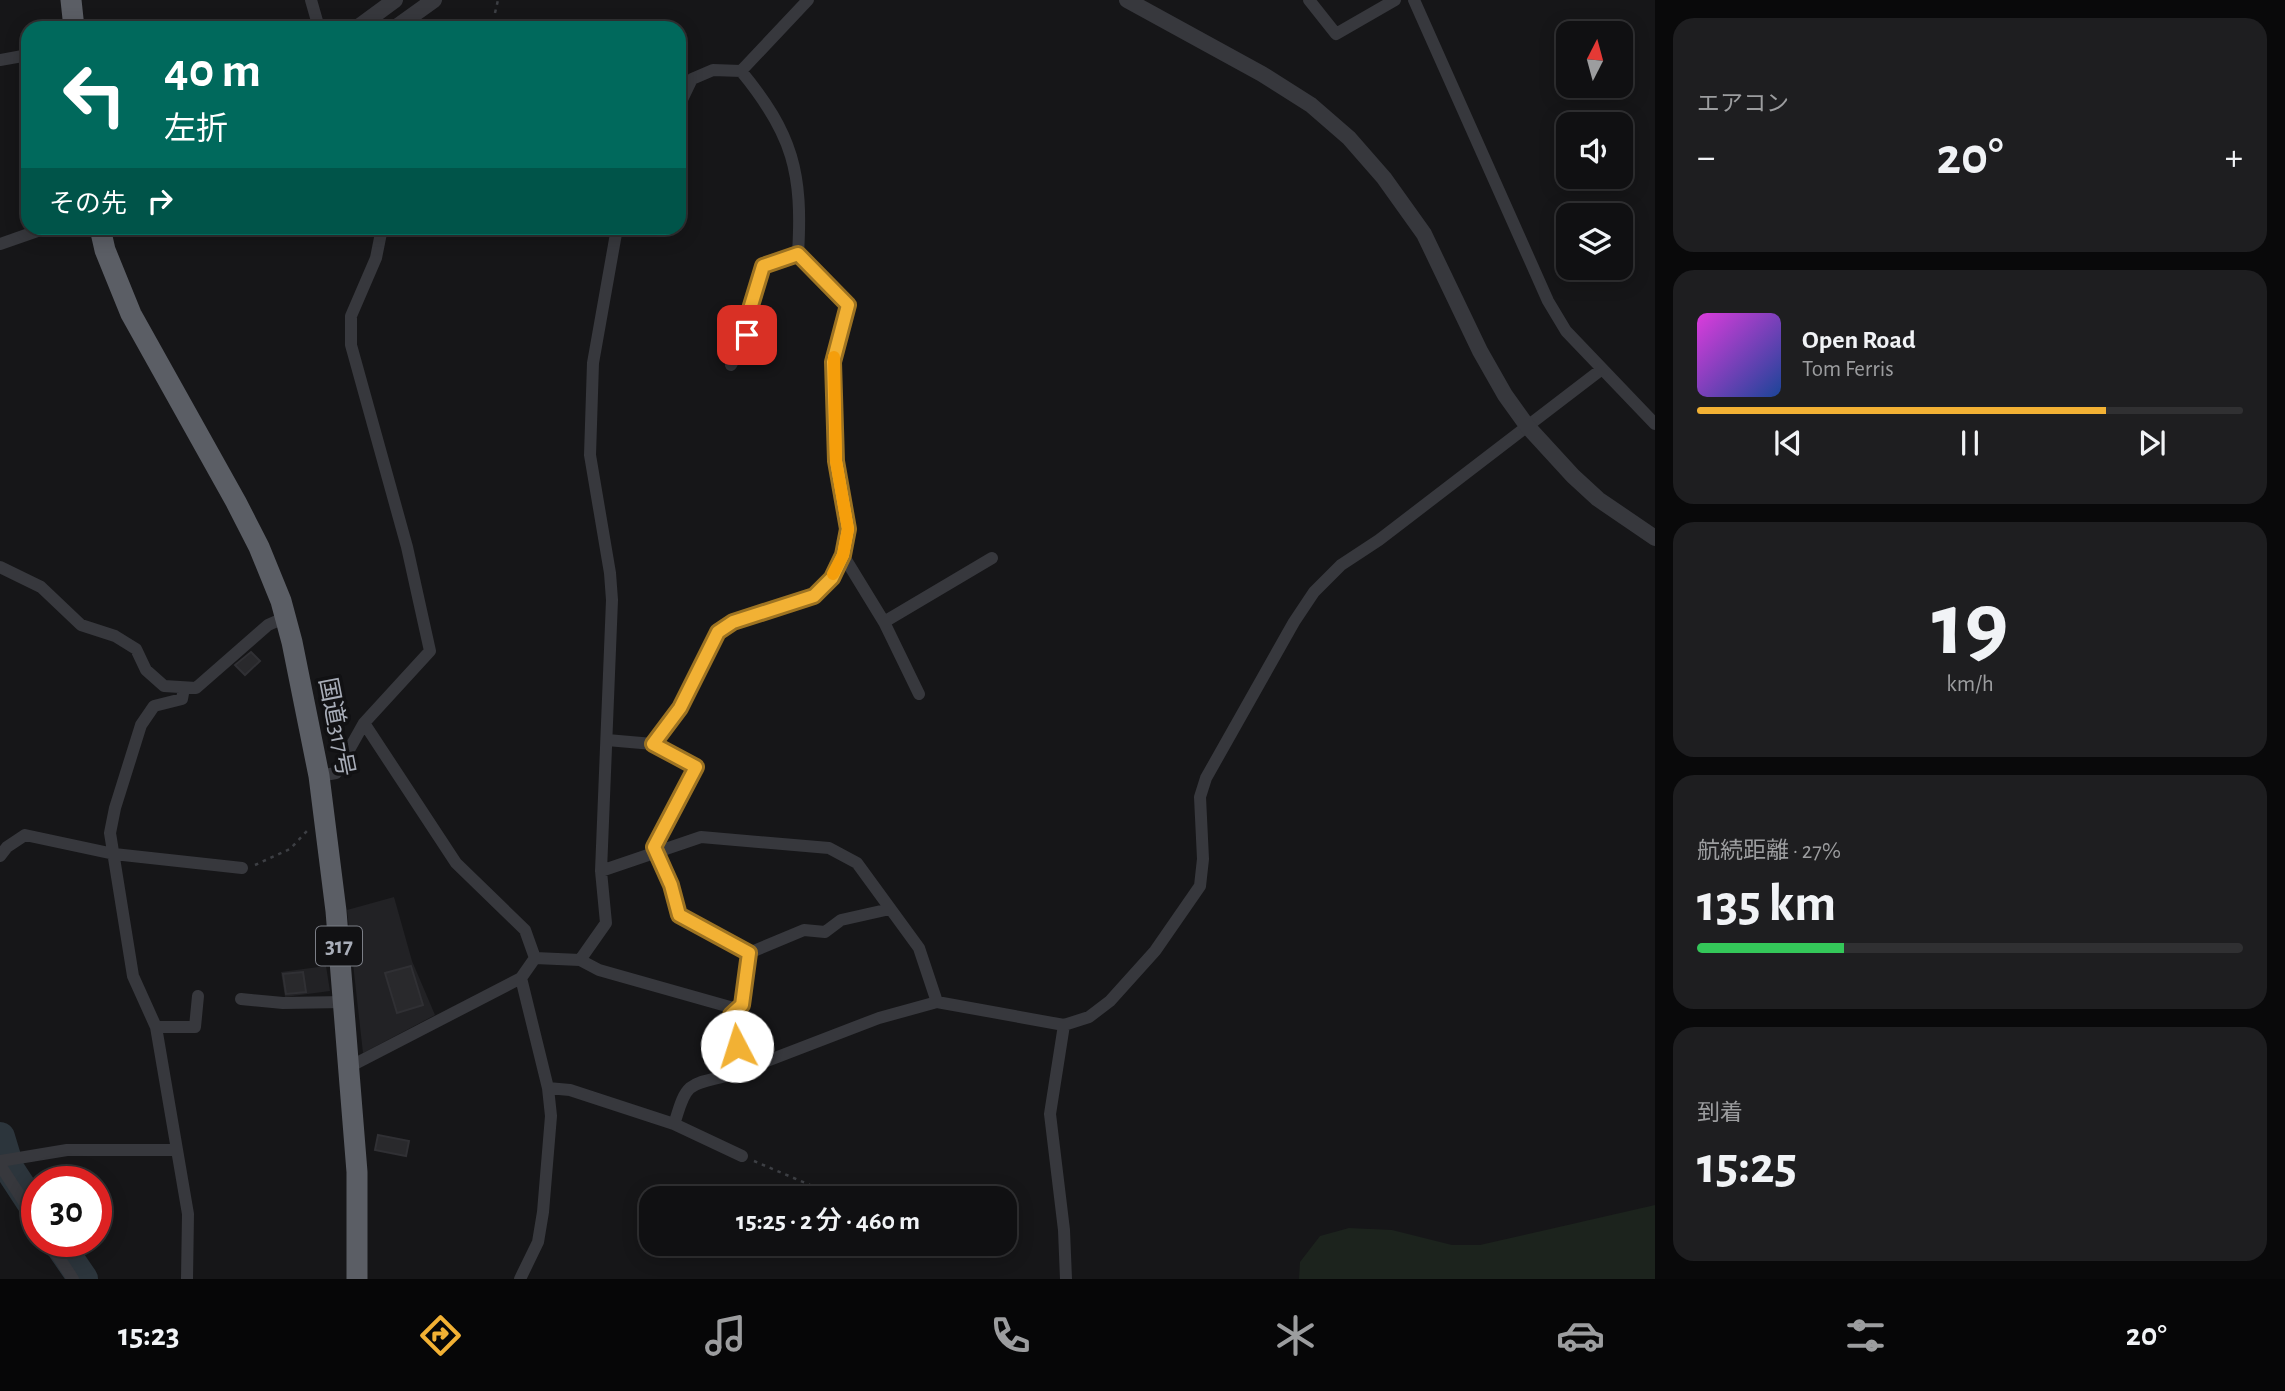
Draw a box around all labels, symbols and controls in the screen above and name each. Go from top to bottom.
north arrow [1556,21,1633,98]
map controls [1556,21,1633,280]
text: 40 m [164,47,261,96]
icon: left [49,49,140,140]
text: エアコン [1697,93,1789,116]
button: sound [1556,112,1633,189]
text: 左折 [164,113,228,145]
text: 20° [1937,131,2003,183]
text: − [1697,139,1715,177]
text: + [2225,139,2243,177]
icon: right [141,182,179,220]
text: その先 [49,191,127,217]
button: layers [1556,203,1633,280]
pin [717,305,777,365]
icon: arrive [728,316,766,354]
text: Open Road [1802,327,1916,353]
text: Tom Ferris [1802,358,1894,381]
icon: previous [1769,424,1807,462]
icon: pause [1951,424,1989,462]
icon: next [2133,424,2171,462]
text: 19 [1932,580,2008,671]
text: km/h [1946,673,1994,696]
street label: 国道317号 [315,675,359,778]
text: 航続距離 · 27% [1697,840,1841,863]
text: 135 km [1697,878,1836,930]
road number: 317 [316,926,362,965]
position arrow [700,1009,774,1083]
text: 到着 [1697,1102,1743,1125]
text: 15:25 [1697,1140,1797,1192]
speed limit sign: 30 [21,1166,112,1257]
text: 15:25 · 2 分 · 460 m [736,1208,920,1234]
icon: directions [416,1311,465,1360]
icon: music [701,1311,750,1360]
icon: phone [986,1311,1035,1360]
icon: climate [1271,1311,1320,1360]
icon: car [1556,1311,1605,1360]
icon: filters [1841,1311,1890,1360]
text: 15:23 [118,1319,180,1351]
text: 20° [2126,1319,2167,1351]

